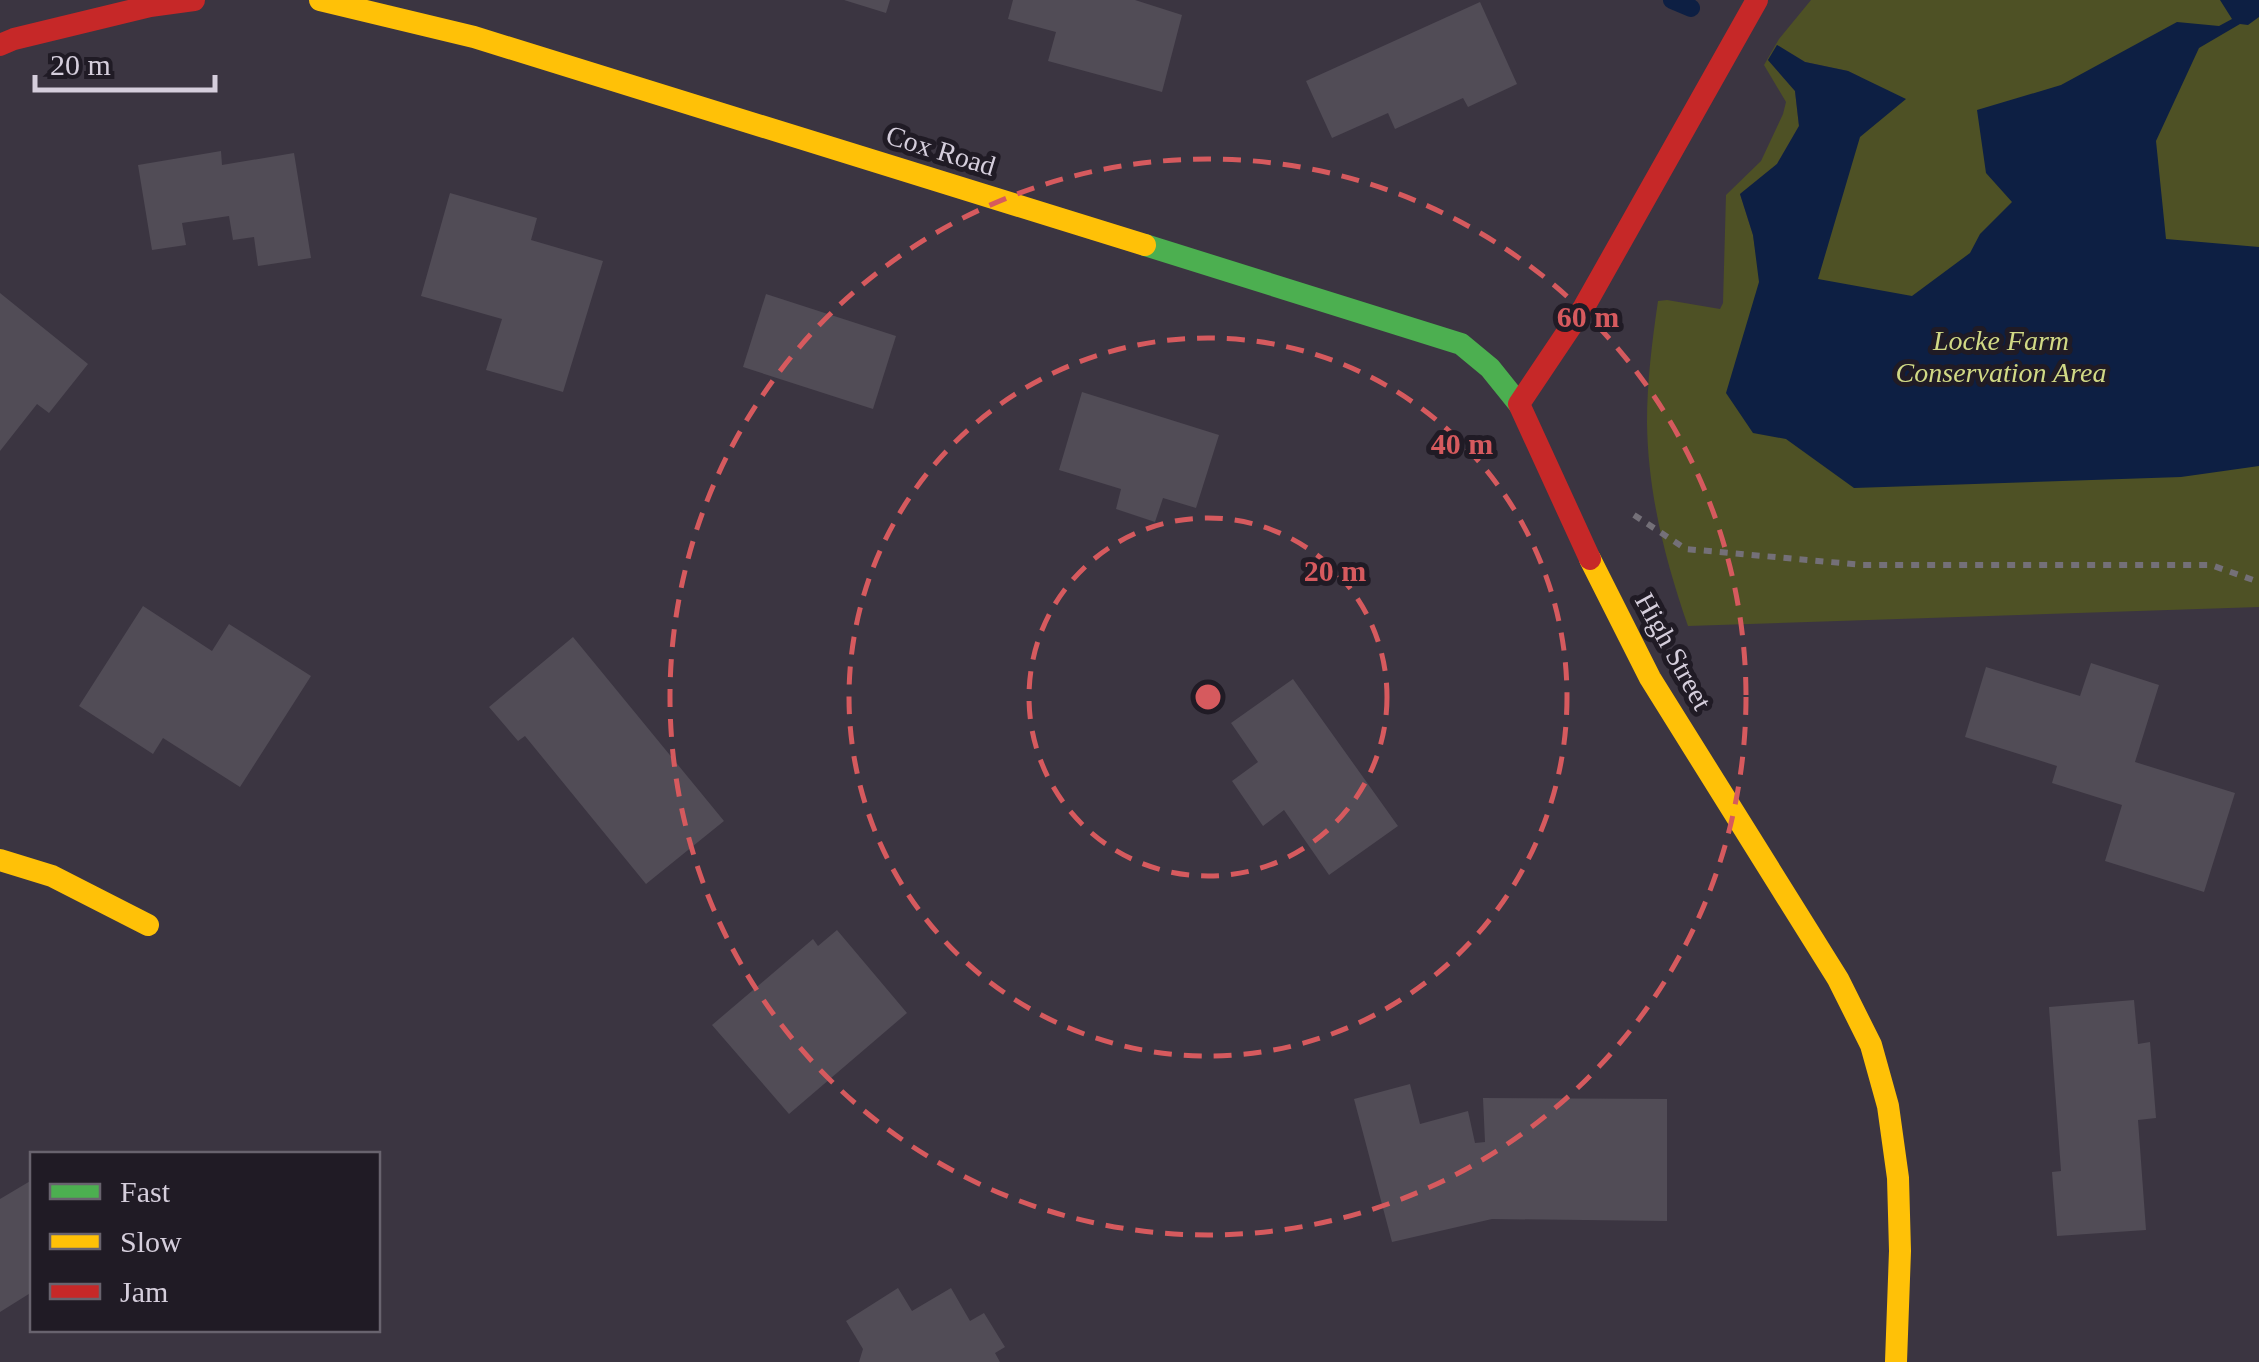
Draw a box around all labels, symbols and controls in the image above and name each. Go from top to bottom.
scale bar [35,30,215,92]
text: 20 m [50,48,111,81]
street label: Cox Road [882,119,999,182]
text: 60 m [1557,300,1619,333]
park label: Locke Farm Conservation Area [1896,325,2106,388]
text: 40 m [1431,427,1493,460]
text: 20 m [1304,554,1366,587]
street label: High Street [1629,588,1718,715]
centre of rings [1190,679,1226,715]
legend [30,1152,380,1332]
text: Fast [120,1175,171,1208]
text: Slow [120,1225,182,1258]
text: Jam [120,1275,168,1308]

